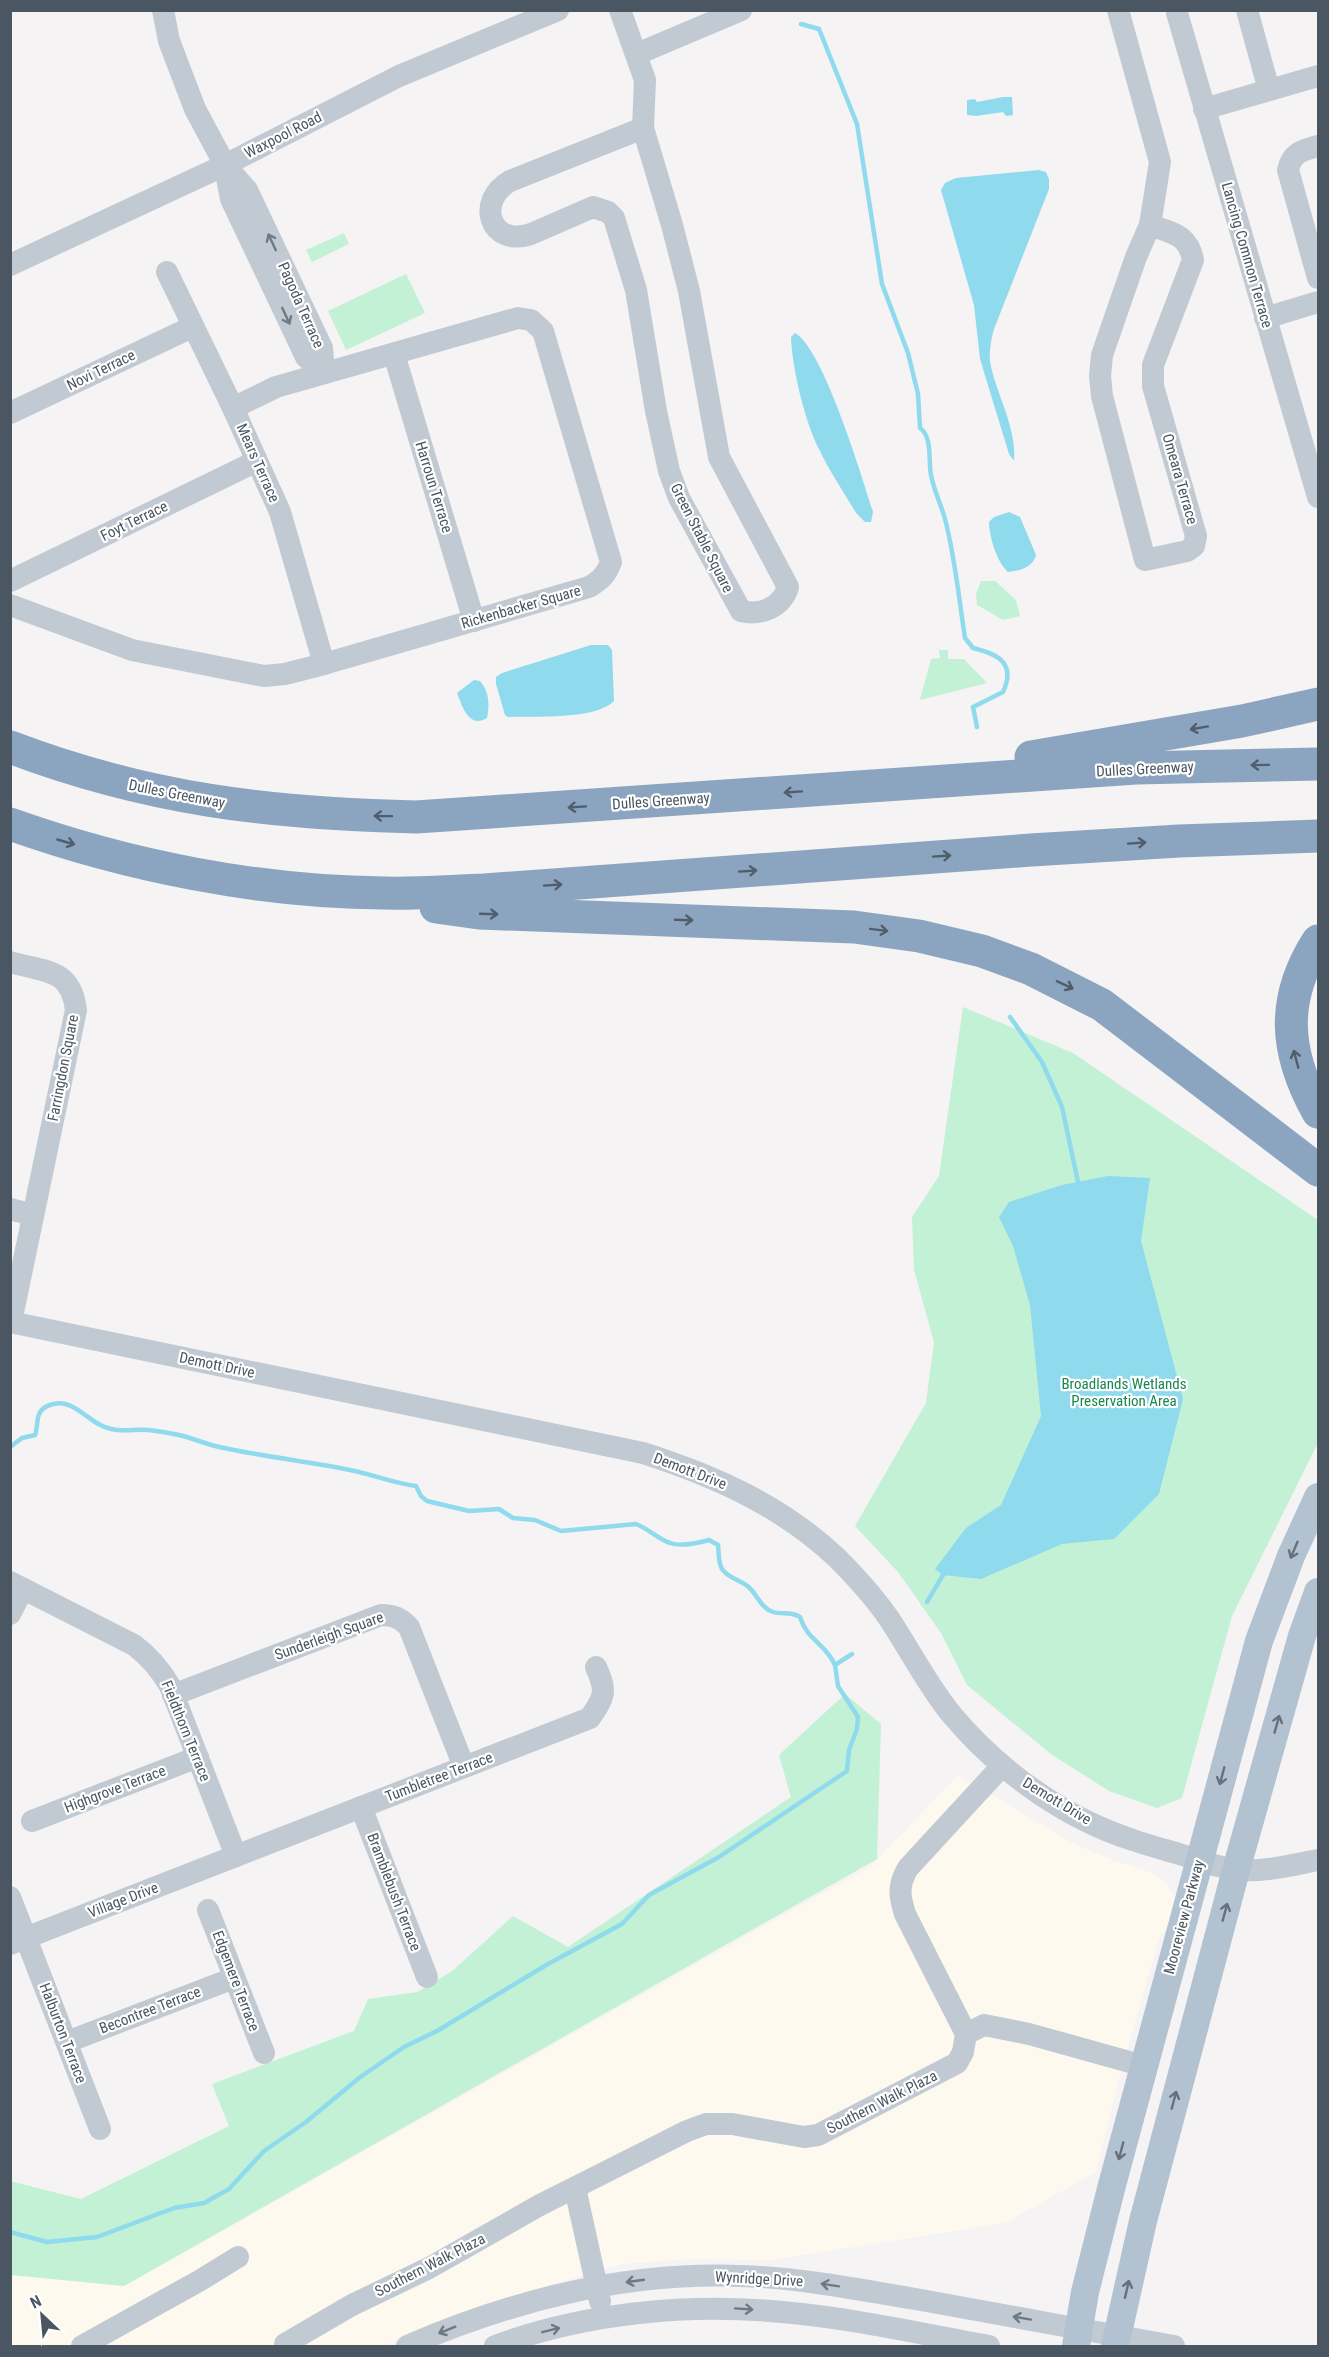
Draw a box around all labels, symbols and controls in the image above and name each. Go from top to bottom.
street label: Waxpool Road [241,108,325,162]
street label: Lancing Common Terrace [1218,180,1276,330]
one-way arrow [265,233,277,251]
street label: Pagoda Terrace [274,259,328,351]
one-way arrow [281,306,293,324]
street label: Novi Terrace [64,346,138,394]
street label: Mears Terrace [233,421,283,505]
street label: Omeara Terrace [1158,432,1202,526]
street label: Harroun Terrace [412,439,456,535]
street label: Green Stable Square [667,480,737,596]
street label: Foyt Terrace [98,497,170,545]
street label: Rickenbacker Square [459,581,583,633]
one-way arrow [1190,723,1210,734]
street label: Dulles Greenway [1096,757,1194,781]
one-way arrow [1251,759,1271,771]
street label: Dulles Greenway [127,776,227,812]
one-way arrow [783,787,803,798]
street label: Dulles Greenway [612,789,710,813]
one-way arrow [568,801,588,812]
one-way arrow [373,810,393,822]
one-way arrow [56,837,75,848]
one-way arrow [1126,838,1146,849]
one-way arrow [932,851,952,862]
one-way arrow [737,865,757,876]
one-way arrow [543,879,563,890]
one-way arrow [479,908,499,919]
one-way arrow [673,915,693,926]
one-way arrow [868,925,888,936]
one-way arrow [1055,979,1073,991]
street label: Farringdon Square [44,1013,82,1123]
one-way arrow [1290,1049,1301,1068]
street label: Demott Drive [178,1348,256,1382]
park label: Broadlands Wetlands Preservation Area [1061,1375,1187,1410]
street label: Demott Drive [651,1449,729,1493]
one-way arrow [1288,1540,1299,1559]
street label: Sunderleigh Square [272,1608,386,1664]
street label: Fieldthorn Terrace [158,1678,214,1784]
one-way arrow [1271,1715,1283,1734]
street label: Tumbletree Terrace [383,1748,495,1806]
street label: Highgrove Terrace [62,1761,168,1817]
one-way arrow [1216,1766,1227,1785]
street label: Demott Drive [1020,1774,1094,1828]
street label: Bramblebush Terrace [363,1831,425,1953]
street label: Mooreview Parkway [1160,1858,1208,1976]
street label: Village Drive [85,1878,161,1922]
one-way arrow [1219,1903,1231,1922]
street label: Edgemere Terrace [209,1928,263,2034]
street label: Halburton Terrace [36,1980,90,2086]
street label: Becontree Terrace [97,1982,203,2038]
street label: Southern Walk Plaza [824,2066,940,2138]
one-way arrow [1169,2091,1180,2110]
one-way arrow [1114,2141,1126,2160]
street label: Southern Walk Plaza [372,2229,488,2301]
street label: Wynridge Drive [714,2268,804,2290]
one-way arrow [626,2276,646,2287]
one-way arrow [820,2279,840,2290]
one-way arrow [1122,2280,1133,2299]
north arrow [12,2285,72,2345]
text: N [27,2291,44,2313]
one-way arrow [733,2304,753,2315]
one-way arrow [1012,2312,1032,2323]
one-way arrow [541,2323,560,2335]
one-way arrow [438,2325,457,2336]

